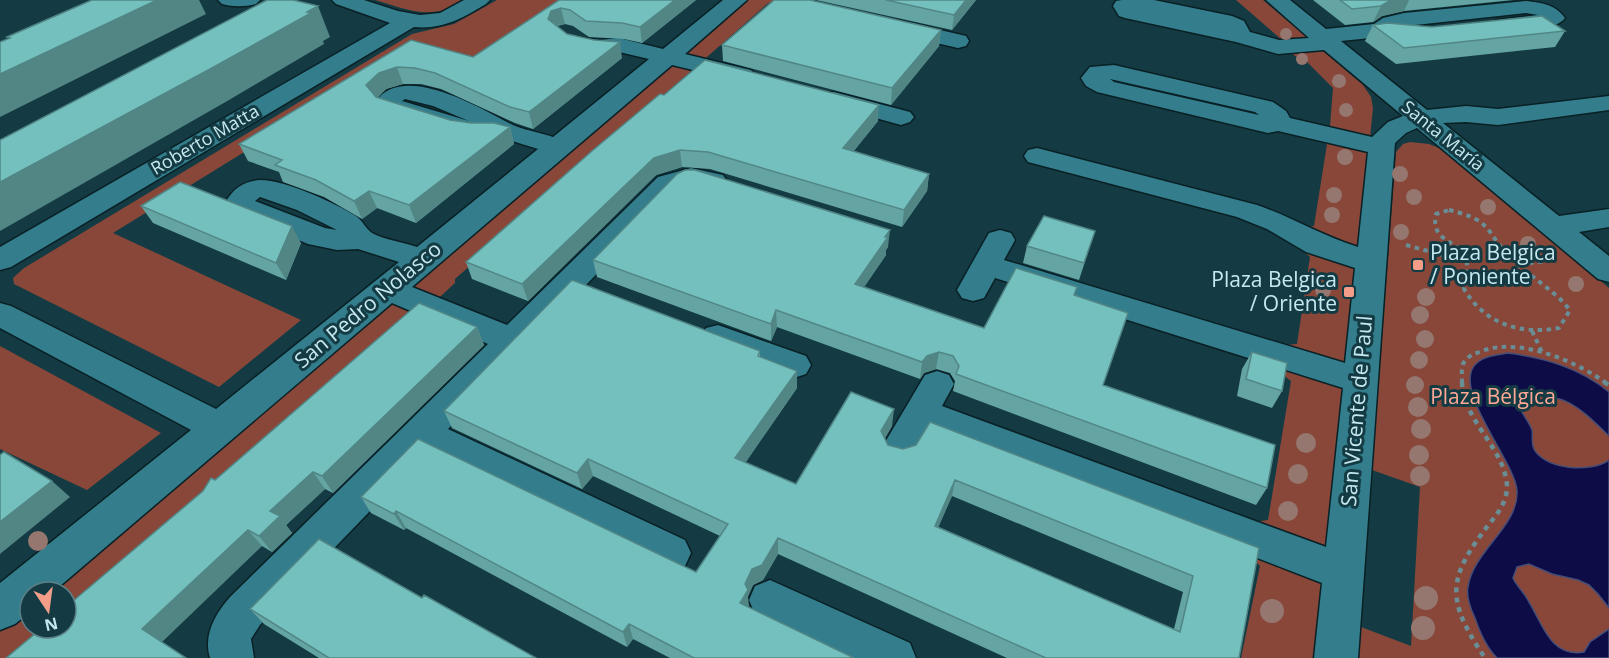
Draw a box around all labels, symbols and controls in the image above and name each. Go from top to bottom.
street label: Santa María [1397,94,1490,176]
street label: Roberto Matta [146,98,263,180]
street label: San Pedro Nolasco [288,235,447,374]
place label: Plaza Belgica / Poniente [1430,238,1556,290]
marker: Plaza Belgica / Poniente [1411,258,1425,272]
place label: Plaza Belgica / Oriente [1211,265,1337,317]
marker: Plaza Belgica / Oriente [1342,285,1356,299]
street label: San Vicente de Paul [1334,314,1378,507]
park label: Plaza Bélgica [1430,382,1556,410]
north arrow [18,580,78,640]
text: N [43,612,60,637]

